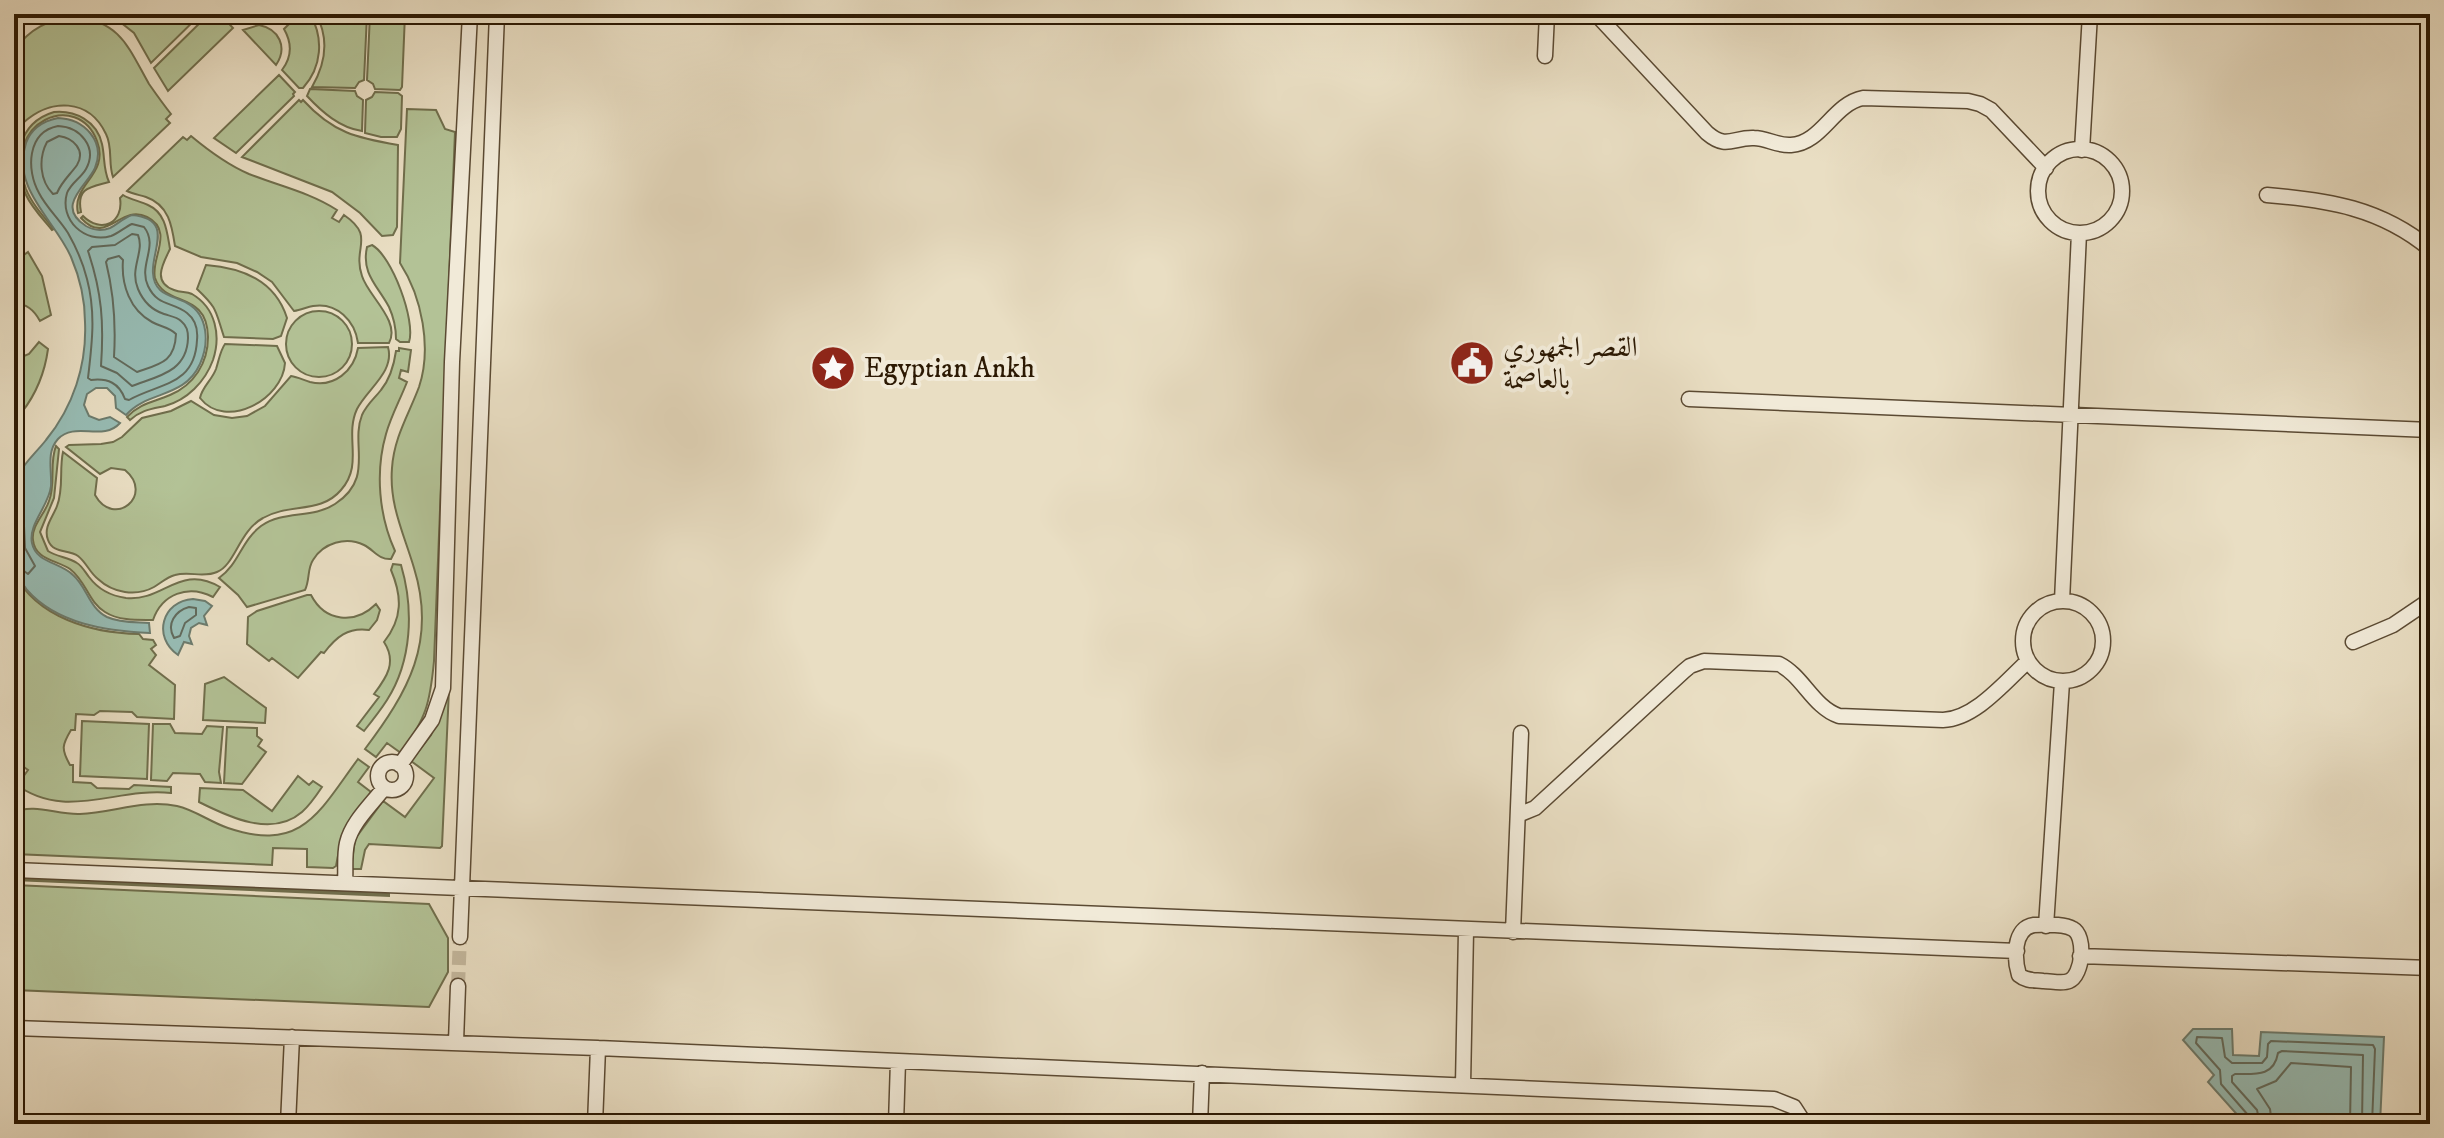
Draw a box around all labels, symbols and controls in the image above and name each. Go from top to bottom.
place label: القصر الجمهوري بالعاصمة [1503,330,1638,397]
public building icon: القصر الجمهوري بالعاصمة [1448,339,1496,387]
place icon: Egyptian Ankh [809,344,857,392]
place label: Egyptian Ankh [864,351,1035,386]

